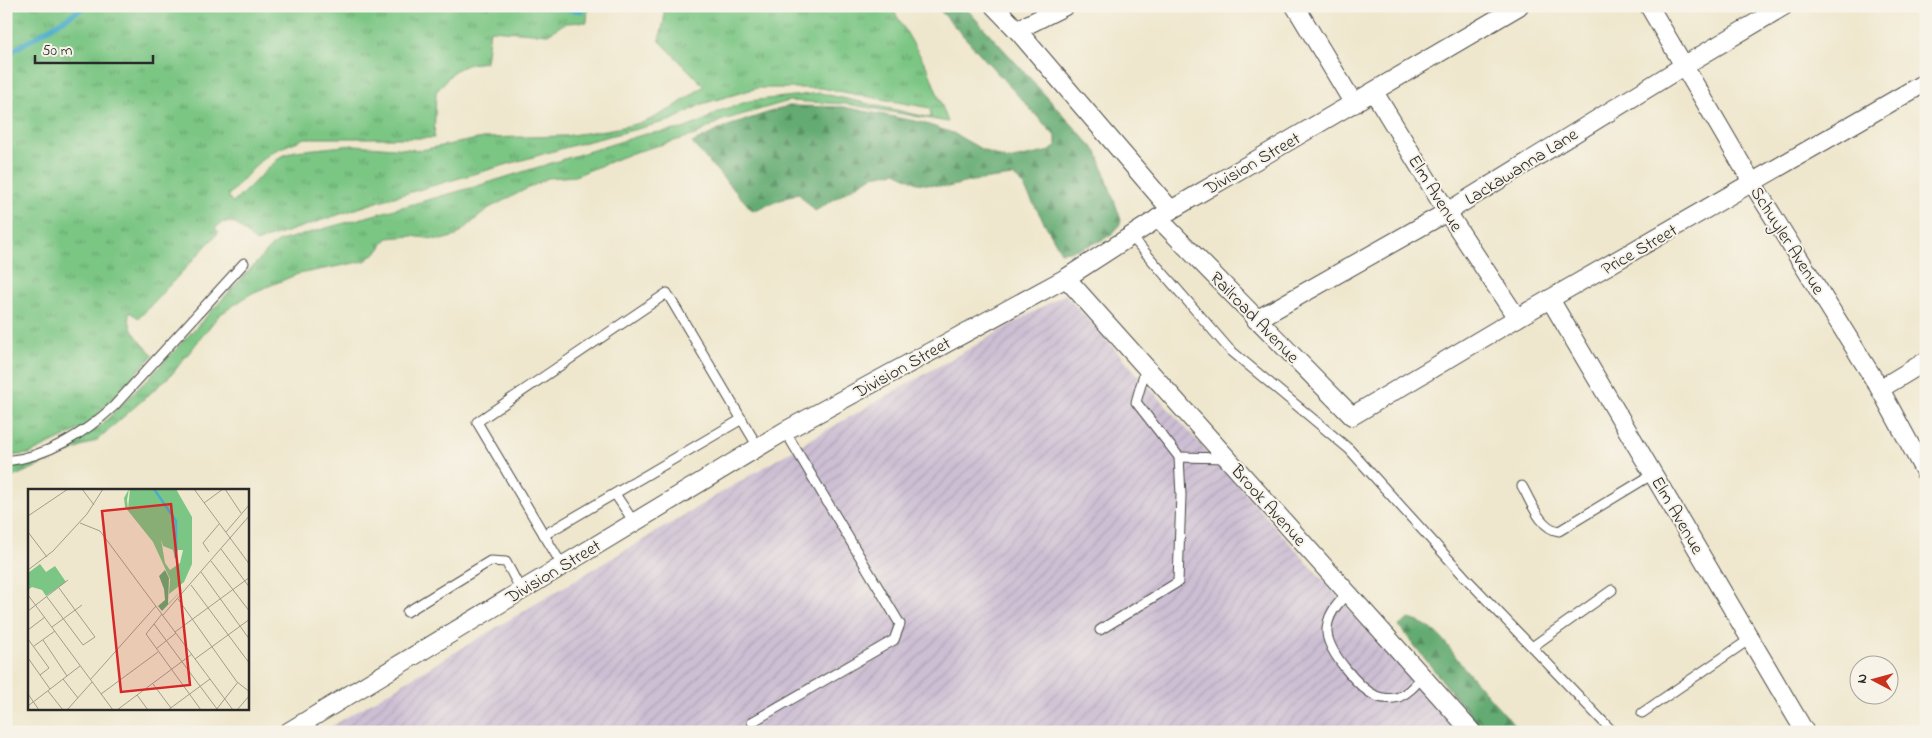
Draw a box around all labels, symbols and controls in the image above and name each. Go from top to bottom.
scale bar [35,32,152,64]
text: 50 m [42,40,73,62]
street label: Lackawanna Lane [1461,122,1584,213]
street label: Division Street [1199,127,1306,203]
street label: Elm Avenue [1400,151,1469,238]
street label: Schuyler Avenue [1743,182,1831,301]
street label: Price Street [1597,218,1683,283]
street label: Railroad Avenue [1203,267,1305,371]
street label: Division Street [849,331,956,407]
street label: Brook Avenue [1223,459,1312,554]
street label: Elm Avenue [1643,472,1710,561]
inset map [28,489,249,710]
street label: Division Street [501,534,607,612]
north arrow [1850,656,1900,706]
text: N [1852,673,1873,685]

